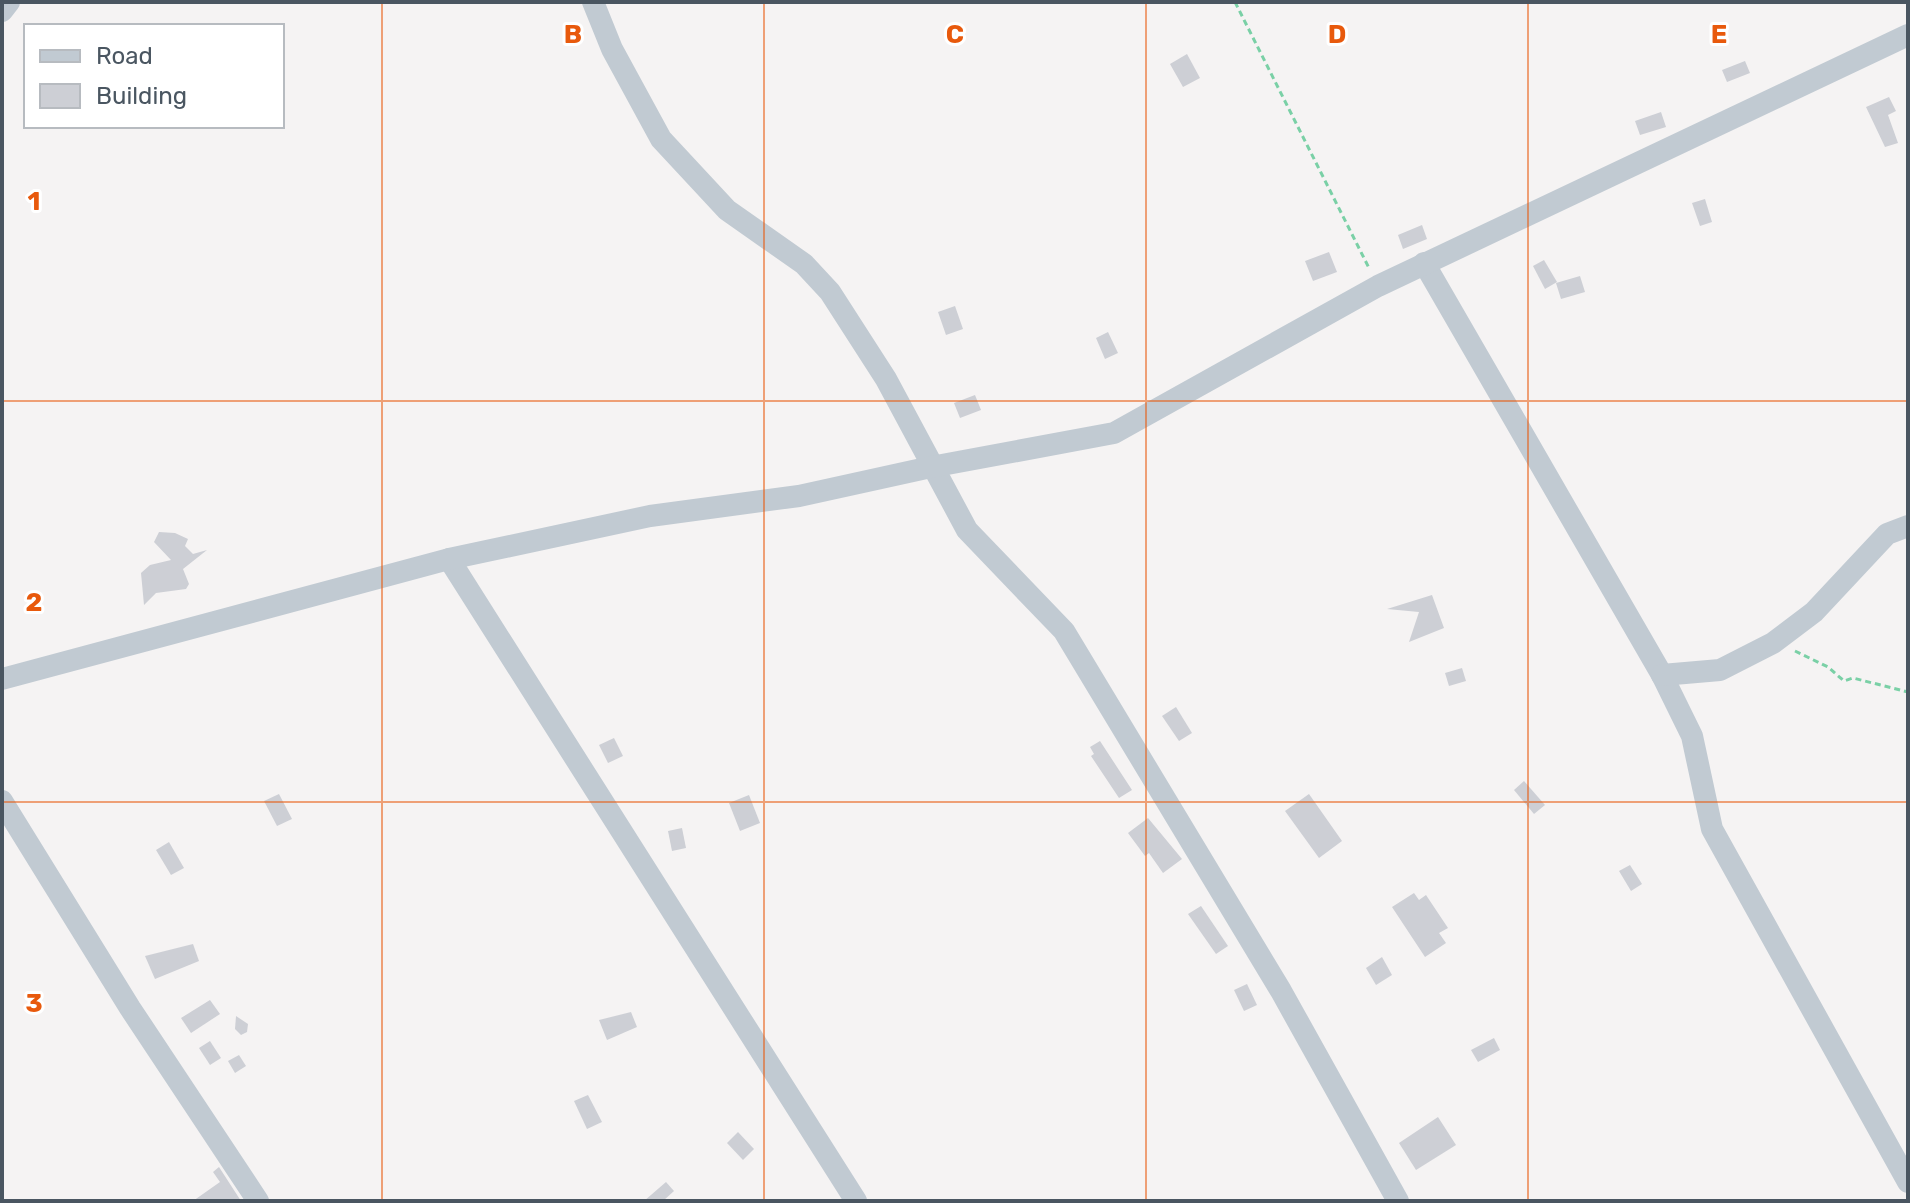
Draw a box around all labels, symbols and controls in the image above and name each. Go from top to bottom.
text: B [564,19,582,50]
text: C [946,19,964,50]
text: D [1328,19,1346,50]
text: E [1711,19,1727,50]
legend [24,24,284,128]
text: Road [96,42,153,70]
text: Building [96,82,187,110]
text: 1 [28,186,40,217]
text: 2 [26,587,42,618]
text: 3 [25,988,43,1019]

